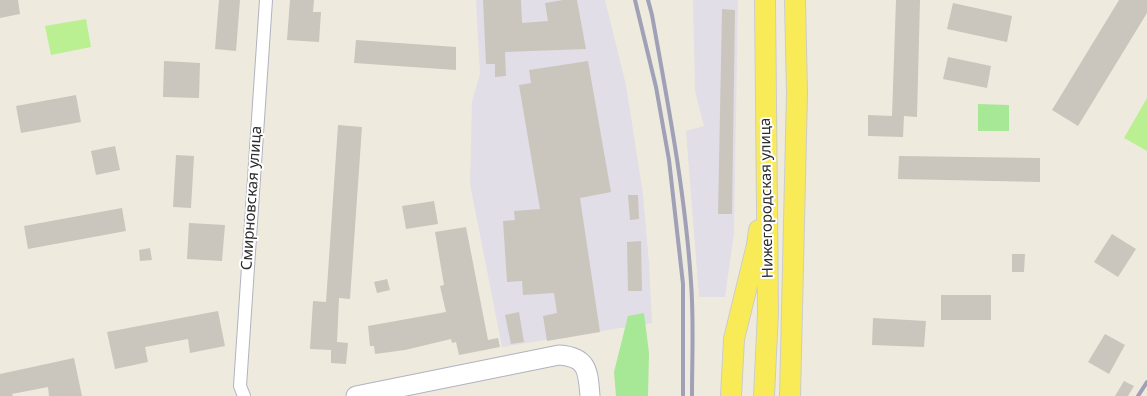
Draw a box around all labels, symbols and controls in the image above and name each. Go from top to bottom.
street label: Нижегородская улица [757,118,777,278]
street label: Смирновская улица [238,125,266,271]

